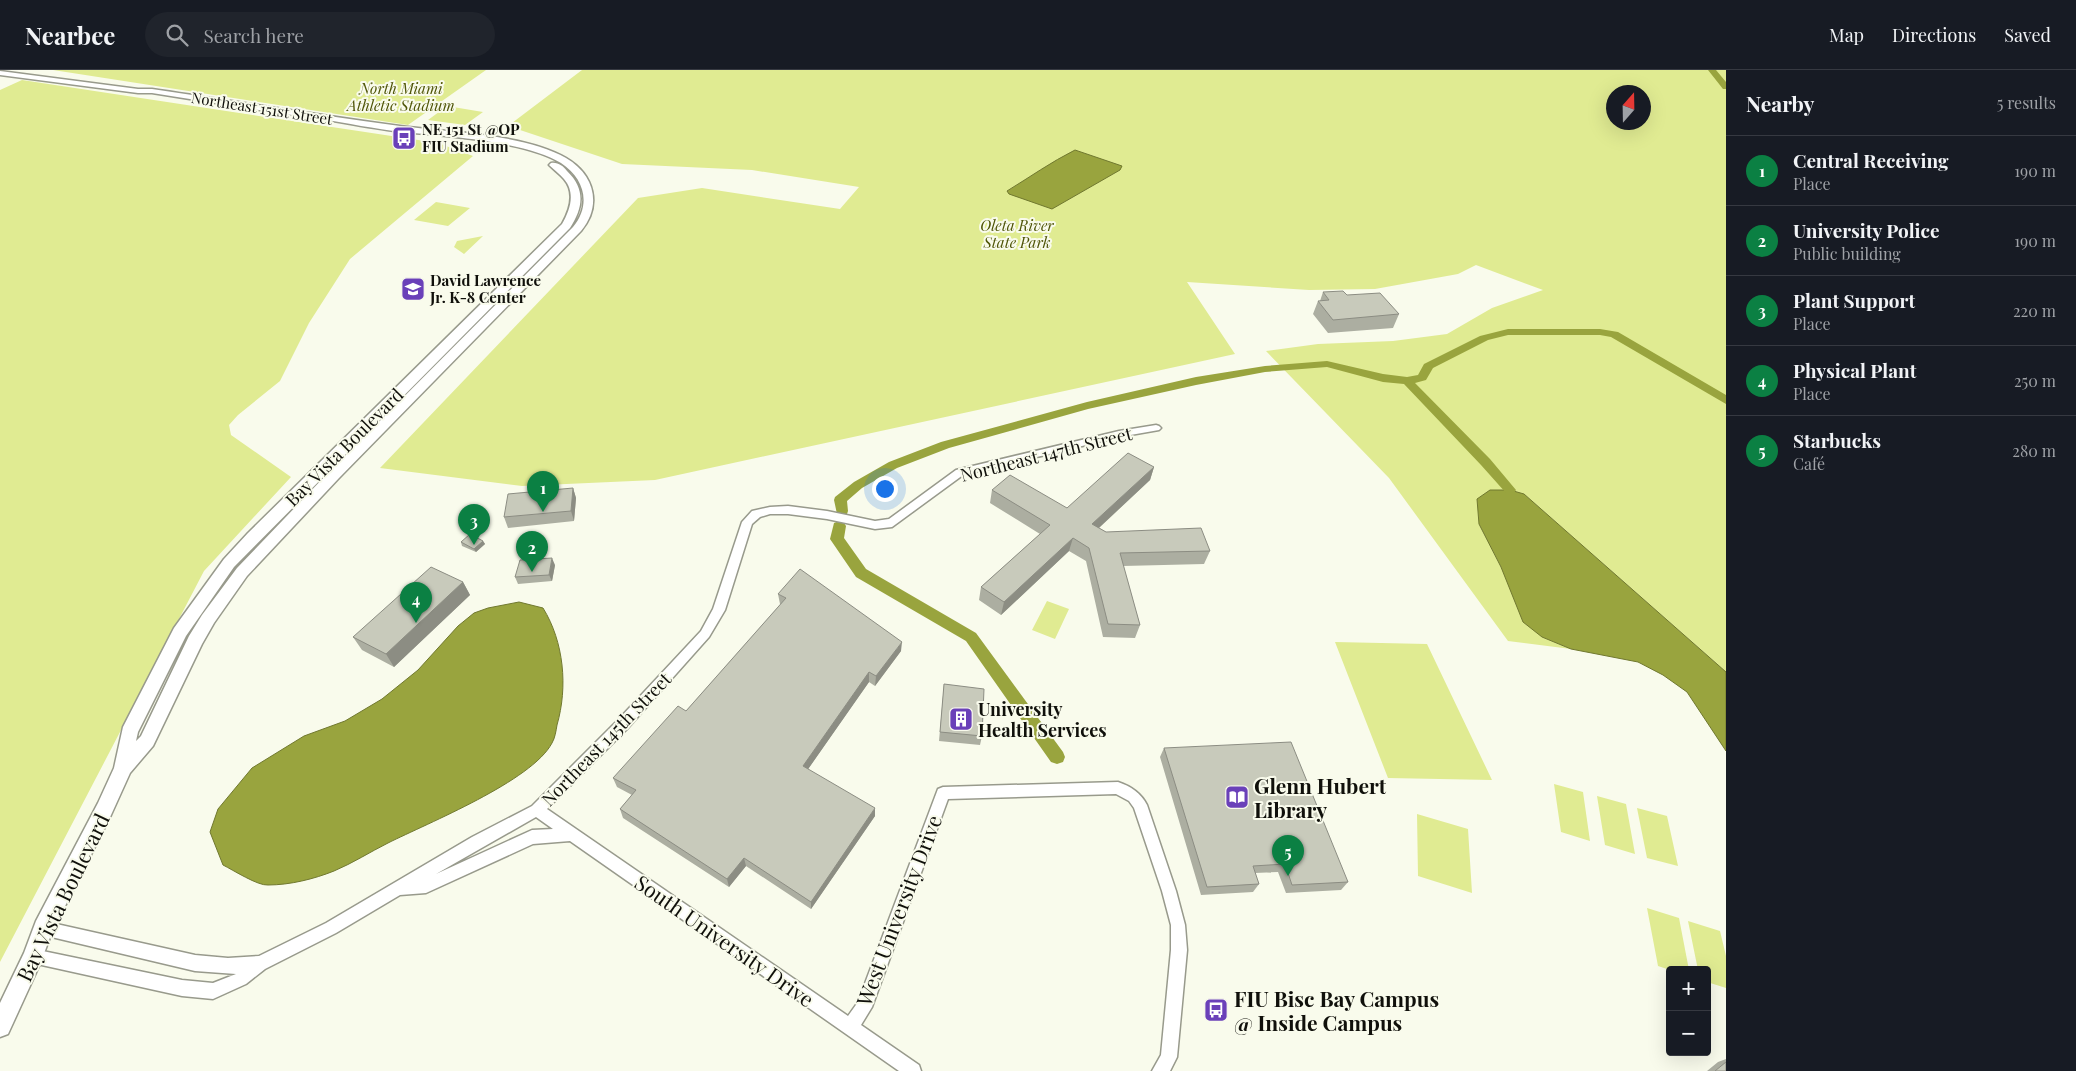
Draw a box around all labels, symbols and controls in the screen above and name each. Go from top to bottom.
search box [145,12,495,57]
text: Nearbee [25,19,115,51]
icon: search [163,21,191,49]
text: Search here [203,22,304,48]
text: Map [1829,23,1864,47]
text: Directions [1892,23,1976,47]
text: Saved [2004,23,2051,47]
park label: North Miami Athletic Stadium [345,78,455,115]
north arrow [1606,85,1651,130]
street label: Northeast 151st Street [190,87,335,129]
text: Nearby [1746,89,1815,117]
text: 5 results [1997,92,2056,113]
place label: NE 151 St @OP FIU Stadium [422,119,520,156]
bus stop icon: NE 151 St @OP FIU Stadium [391,125,417,151]
text: Central Receiving [1793,147,1949,173]
text: 1 [1759,160,1765,181]
text: 190 m [2014,160,2056,181]
text: Place [1793,173,1831,194]
park label: Oleta River State Park [980,215,1054,252]
text: University Police [1793,217,1940,243]
text: 2 [1758,230,1766,251]
text: 190 m [2014,230,2056,251]
text: Public building [1793,243,1901,264]
place label: David Lawrence Jr. K-8 Center [429,270,541,307]
school or university icon: David Lawrence Jr. K-8 Center [400,276,426,302]
text: Plant Support [1793,287,1915,313]
text: 3 [1758,300,1766,321]
text: 220 m [2013,300,2056,321]
text: Place [1793,313,1831,334]
text: Physical Plant [1793,357,1916,383]
text: 4 [1758,370,1766,391]
text: 250 m [2014,370,2056,391]
street label: Bay Vista Boulevard [280,382,409,511]
text: Place [1793,383,1831,404]
street label: Northeast 147th Street [958,421,1135,487]
text: Starbucks [1793,427,1881,453]
text: 5 [1758,440,1766,461]
text: 280 m [2012,440,2056,461]
text: Café [1793,453,1825,474]
pin: 1 [527,471,559,512]
your location [872,476,898,502]
pin: 3 [458,504,490,545]
pin: 2 [516,531,548,572]
pin: 4 [400,582,432,623]
street label: Northeast 145th Street [536,667,676,811]
place label: University Health Services [978,697,1107,742]
building icon: University Health Services [948,706,974,732]
place label: Glenn Hubert Library [1254,771,1387,823]
library icon: Glenn Hubert Library [1224,784,1250,810]
street label: Bay Vista Boulevard [9,808,115,986]
street label: West University Drive [848,811,947,1010]
pin: 5 [1272,835,1304,876]
street label: South University Drive [630,868,820,1012]
map controls [1666,966,1711,1056]
button: + [1666,966,1711,1011]
place label: FIU Bisc Bay Campus @ Inside Campus [1234,984,1439,1036]
bus stop icon: FIU Bisc Bay Campus @ Inside Campus [1203,997,1229,1023]
button: − [1666,1011,1711,1056]

